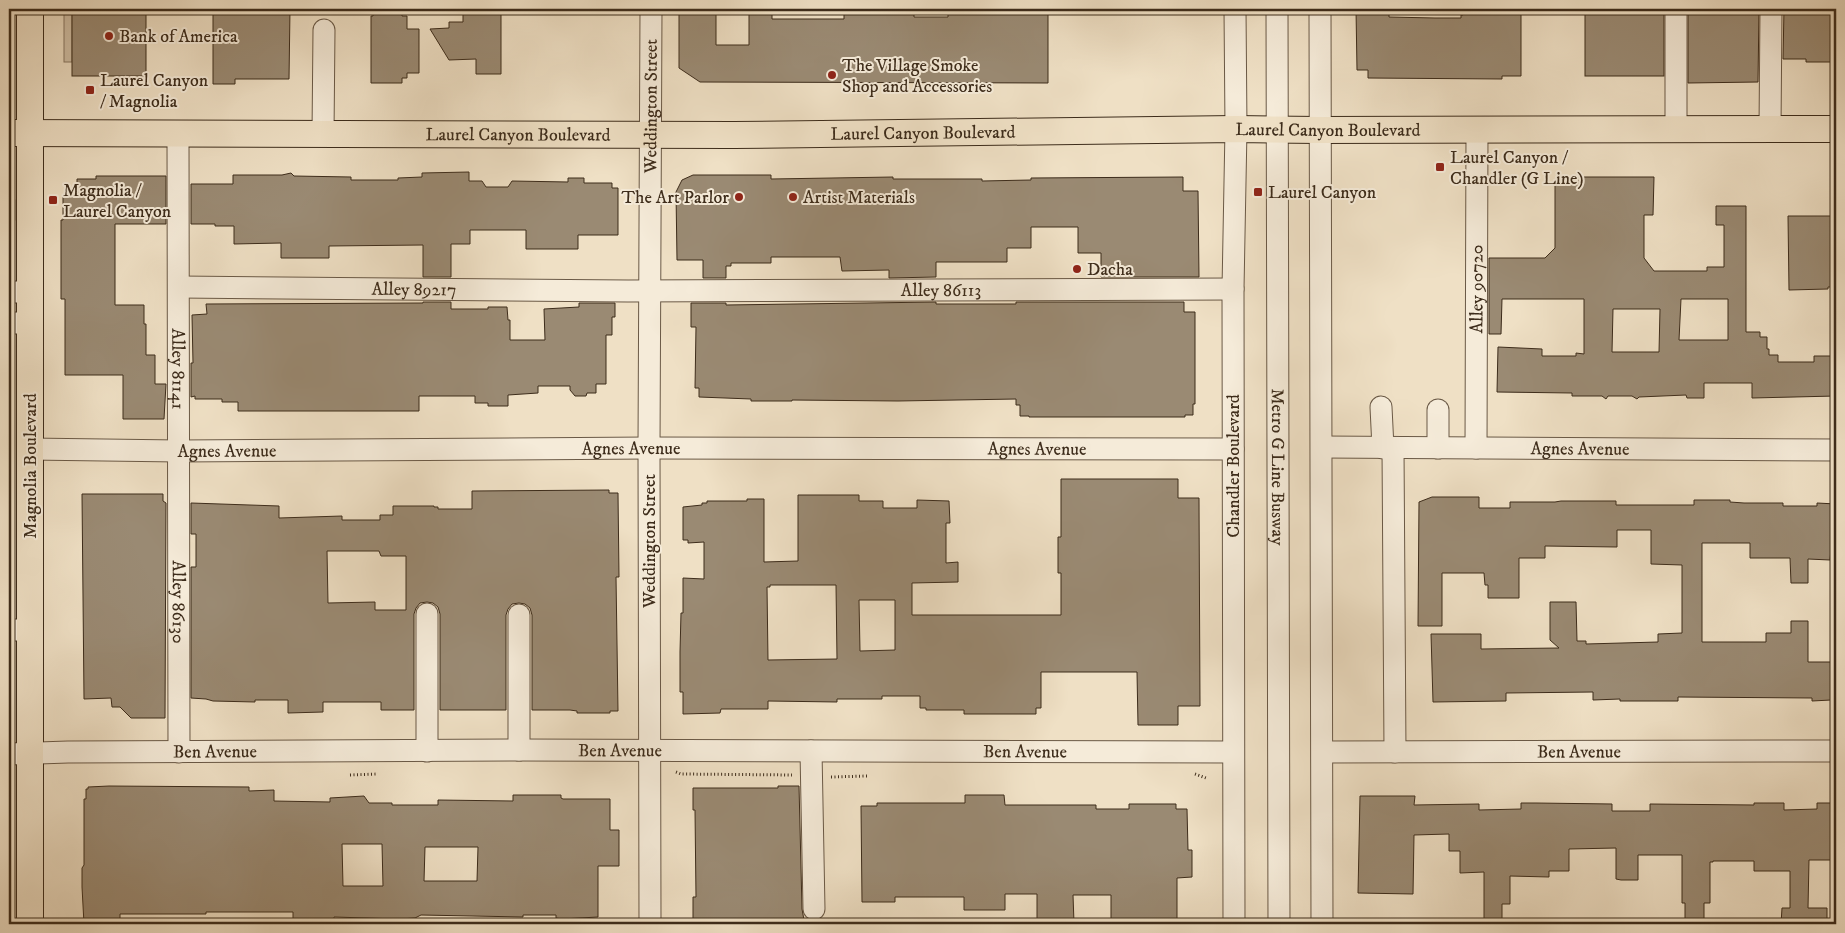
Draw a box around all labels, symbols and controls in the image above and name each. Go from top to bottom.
place label: Bank of America [119,26,238,48]
marker: Bank of America [103,30,115,42]
street label: Weddington Street [640,39,663,174]
place label: The Village Smoke Shop and Accessories [842,55,992,98]
marker: The Village Smoke Shop and Accessories [826,69,838,81]
place label: Laurel Canyon / Magnolia [100,70,209,113]
marker: Laurel Canyon / Magnolia [84,84,96,96]
street label: Laurel Canyon Boulevard [1235,119,1421,142]
street label: Laurel Canyon Boulevard [830,122,1016,146]
street label: Laurel Canyon Boulevard [425,124,611,147]
place label: Laurel Canyon / Chandler (G Line) [1450,147,1584,190]
marker: Laurel Canyon / Chandler (G Line) [1434,161,1446,173]
place label: Magnolia / Laurel Canyon [63,180,172,223]
place label: Laurel Canyon [1268,182,1377,204]
marker: Laurel Canyon [1252,186,1264,198]
place label: The Art Parlor [621,187,729,209]
place label: Artist Materials [803,187,915,209]
marker: The Art Parlor [733,191,745,203]
marker: Artist Materials [787,191,799,203]
marker: Magnolia / Laurel Canyon [47,194,59,206]
street label: Alley 90720 [1466,245,1489,333]
place label: Dacha [1087,259,1133,281]
marker: Dacha [1071,263,1083,275]
street label: Alley 89217 [371,279,457,301]
street label: Alley 86113 [901,280,981,302]
street label: Alley 81141 [166,328,188,410]
street label: Metro G Line Busway [1266,388,1288,546]
street label: Magnolia Boulevard [20,393,42,539]
street label: Chandler Boulevard [1223,394,1245,538]
street label: Agnes Avenue [581,438,680,460]
street label: Agnes Avenue [1530,438,1629,461]
street label: Agnes Avenue [988,439,1086,461]
street label: Agnes Avenue [177,440,276,463]
street label: Weddington Street [639,474,661,609]
street label: Alley 86130 [167,560,189,644]
street label: Ben Avenue [578,740,662,762]
street label: Ben Avenue [173,741,257,764]
street label: Ben Avenue [983,741,1067,764]
street label: Ben Avenue [1537,741,1621,764]

